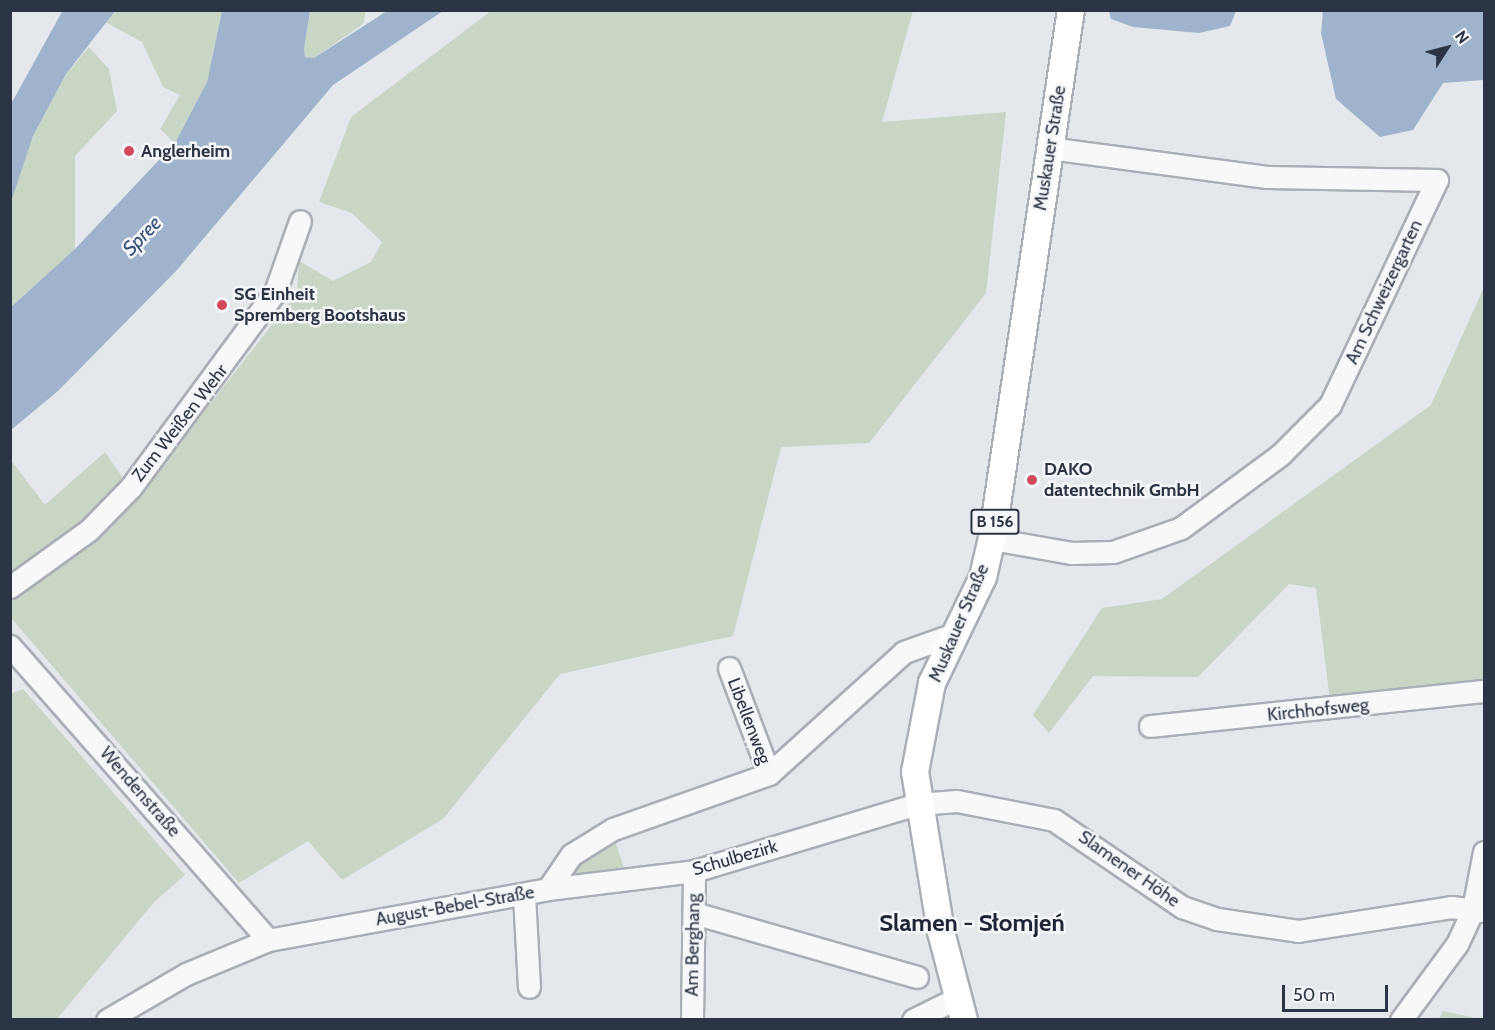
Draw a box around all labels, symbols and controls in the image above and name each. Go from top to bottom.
north arrow [1417,18,1477,78]
text: N [1451,27,1473,47]
street label: Muskauer Straße [1029,84,1071,212]
place label: Anglerheim [141,140,230,162]
marker: Anglerheim [122,144,136,158]
water label: Spree [118,211,166,261]
street label: Am Schweizergarten [1341,216,1427,368]
place label: SG Einheit Spremberg Bootshaus [234,284,406,326]
marker: SG Einheit Spremberg Bootshaus [215,298,229,312]
street label: Zum Weißen Wehr [128,360,232,486]
place label: DAKO datentechnik GmbH [1044,459,1200,502]
marker: DAKO datentechnik GmbH [1025,473,1039,487]
road number: B 156 [970,509,1020,535]
street label: Muskauer Straße [924,561,994,685]
street label: Libellenweg [723,675,775,767]
street label: Kirchhofsweg [1266,694,1370,726]
street label: Wendenstraße [95,743,185,841]
street label: Slamener Höhe [1074,826,1184,912]
street label: Schulbezirk [690,836,780,880]
street label: August-Bebel-Straße [374,881,536,931]
street label: Am Berghang [681,893,705,997]
district label: Slamen - Słomjeń [879,909,1065,937]
scale bar [1285,973,1392,1011]
text: 50 m [1293,984,1335,1006]

